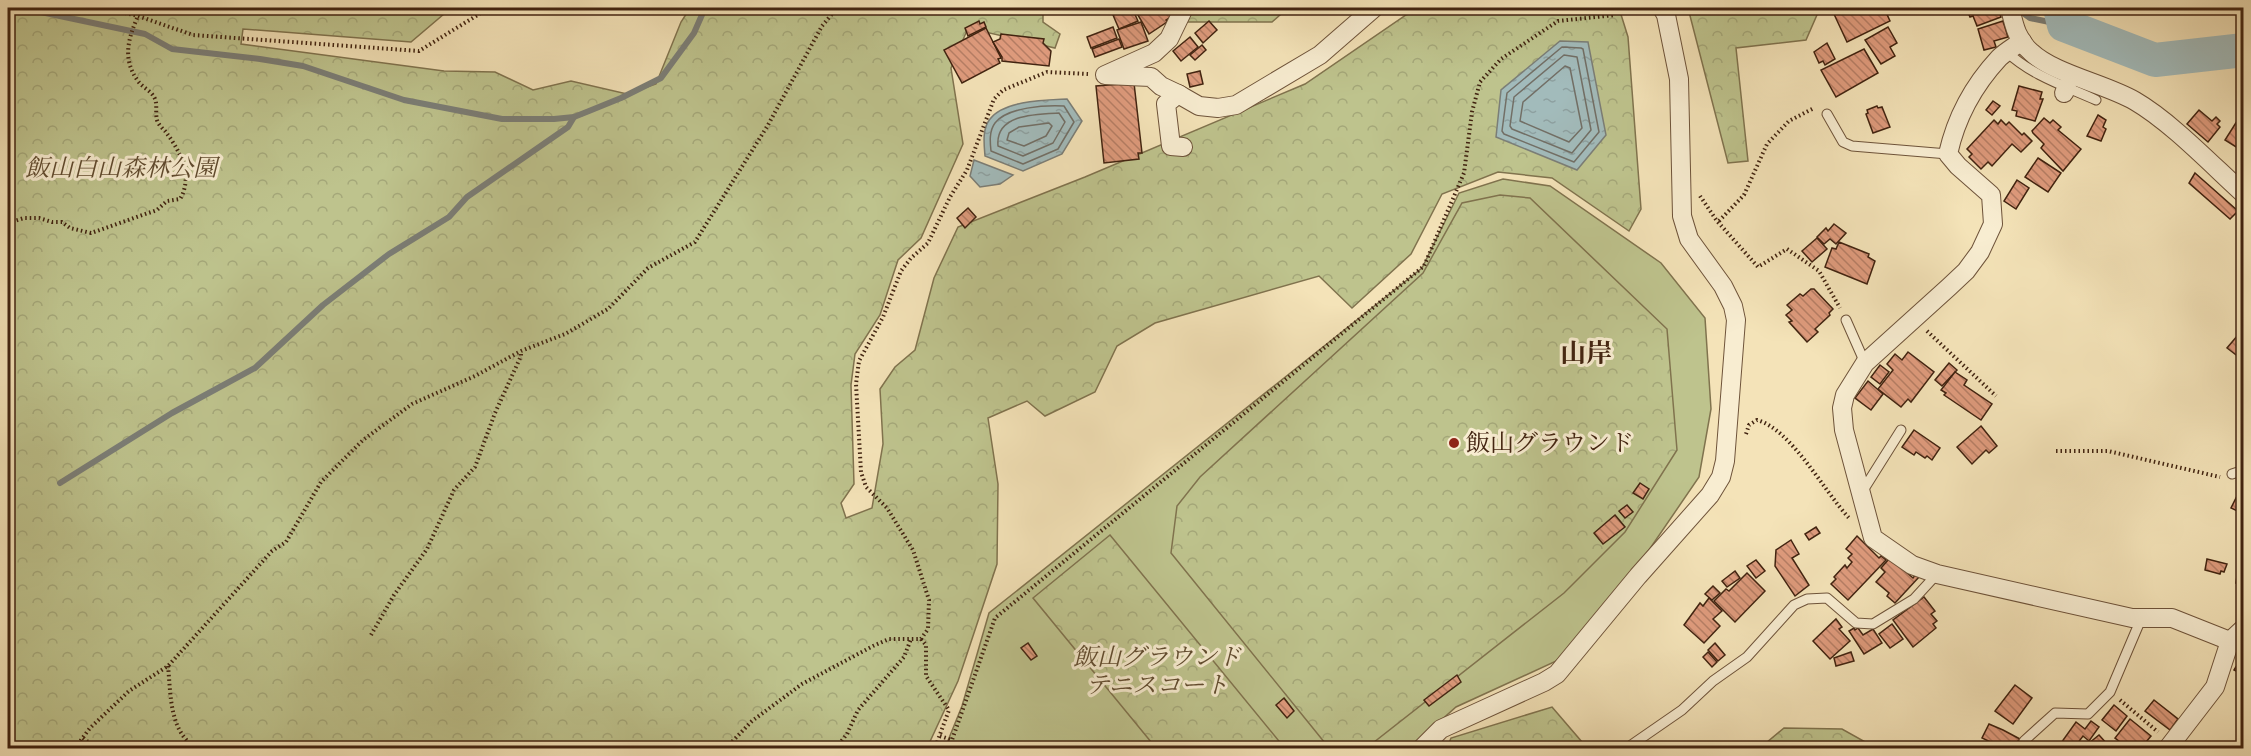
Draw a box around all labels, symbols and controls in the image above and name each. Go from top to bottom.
park label: 飯山白山森林公園 [25,153,221,187]
district label: 山岸 [1560,337,1612,373]
place label: 飯山グラウンド [1466,428,1634,462]
marker: 飯山グラウンド [1447,436,1461,450]
park label: 飯山グラウンド テニスコート [1073,642,1242,704]

